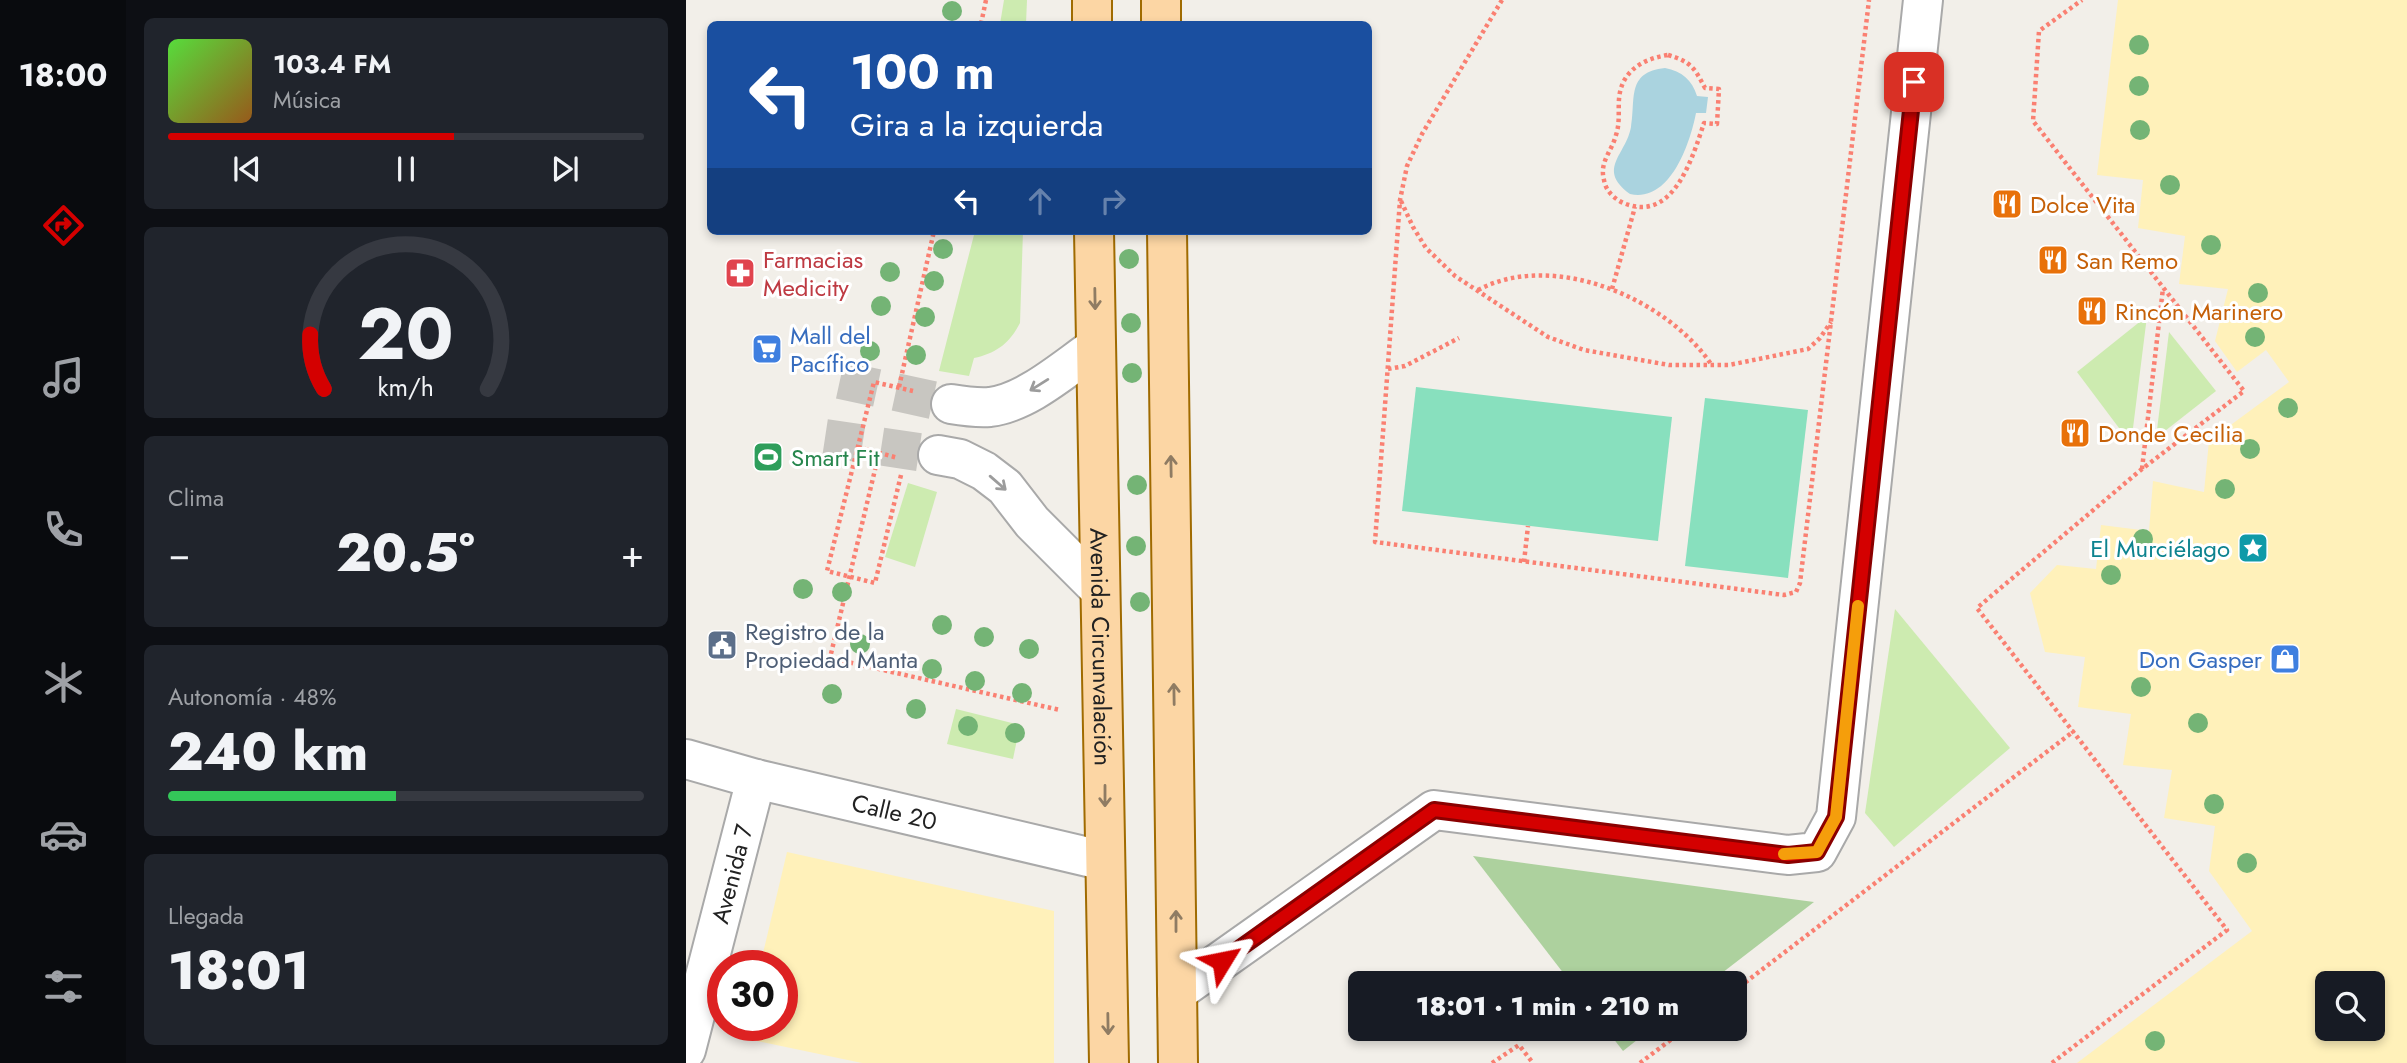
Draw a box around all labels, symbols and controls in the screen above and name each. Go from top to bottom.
text: 100 m [850,37,995,107]
text: 103.4 FM [273,45,391,83]
icon: left [735,49,826,140]
text: 18:00 [18,52,108,98]
pin [1884,52,1944,112]
icon: arrive [1895,63,1933,101]
text: Música [273,83,341,117]
text: Gira a la izquierda [850,102,1103,148]
icon: previous [228,150,266,188]
icon: pause [387,150,425,188]
icon: next [546,150,584,188]
icon: left [948,182,986,220]
icon: ahead [1021,182,1059,220]
icon: right [1094,182,1132,220]
restaurant icon: Dolce Vita [1990,187,2024,221]
place label: Dolce Vita [2030,187,2135,222]
icon: directions [39,201,88,250]
place label: Farmacias Medicity [763,242,863,305]
restaurant icon: San Remo [2036,243,2070,277]
place label: San Remo [2076,243,2178,278]
pharmacy icon: Farmacias Medicity [723,256,757,290]
text: 20 [358,281,454,386]
one-way arrow [1088,287,1102,310]
restaurant icon: Rincón Marinero [2075,294,2109,328]
place label: Rincón Marinero [2115,294,2283,329]
place label: Mall del Pacífico [790,318,871,381]
supermarket icon: Mall del Pacífico [750,332,784,366]
icon: music [39,353,88,402]
text: km/h [378,368,434,404]
one-way arrow [1030,378,1049,393]
restaurant icon: Donde Cecilia [2058,416,2092,450]
place label: Donde Cecilia [2098,416,2243,451]
sports icon: Smart Fit [751,440,785,474]
place label: Smart Fit [791,440,880,475]
one-way arrow [1164,455,1178,478]
one-way arrow [989,475,1007,491]
text: Clima [168,481,224,515]
icon: phone [39,505,88,554]
text: 20.5° [336,515,475,591]
text: − [168,526,190,581]
text: + [621,526,644,581]
street label: Avenida Circunvalación [1082,527,1121,766]
place label: El Murciélago [2090,531,2230,566]
place icon: El Murciélago [2236,531,2270,565]
place label: Registro de la Propiedad Manta [745,614,918,677]
public building icon: Registro de la Propiedad Manta [705,628,739,662]
place label: Don Gasper [2139,642,2263,677]
shop icon: Don Gasper [2268,642,2302,676]
icon: climate [39,658,88,707]
text: Autonomía · 48% [168,680,336,714]
one-way arrow [1167,683,1181,706]
text: 240 km [168,714,368,790]
one-way arrow [1098,784,1112,807]
street label: Calle 20 [848,785,941,838]
icon: car [39,810,88,859]
street label: Avenida 7 [702,820,761,927]
text: Llegada [168,899,244,933]
one-way arrow [1169,910,1183,933]
position arrow [1185,924,1259,998]
text: 18:01 [168,933,309,1009]
speed limit sign: 30 [707,950,798,1041]
icon: filters [39,962,88,1011]
map controls [2315,971,2385,1041]
button: search [2315,971,2385,1041]
text: 18:01 · 1 min · 210 m [1416,987,1679,1025]
one-way arrow [1101,1012,1115,1035]

